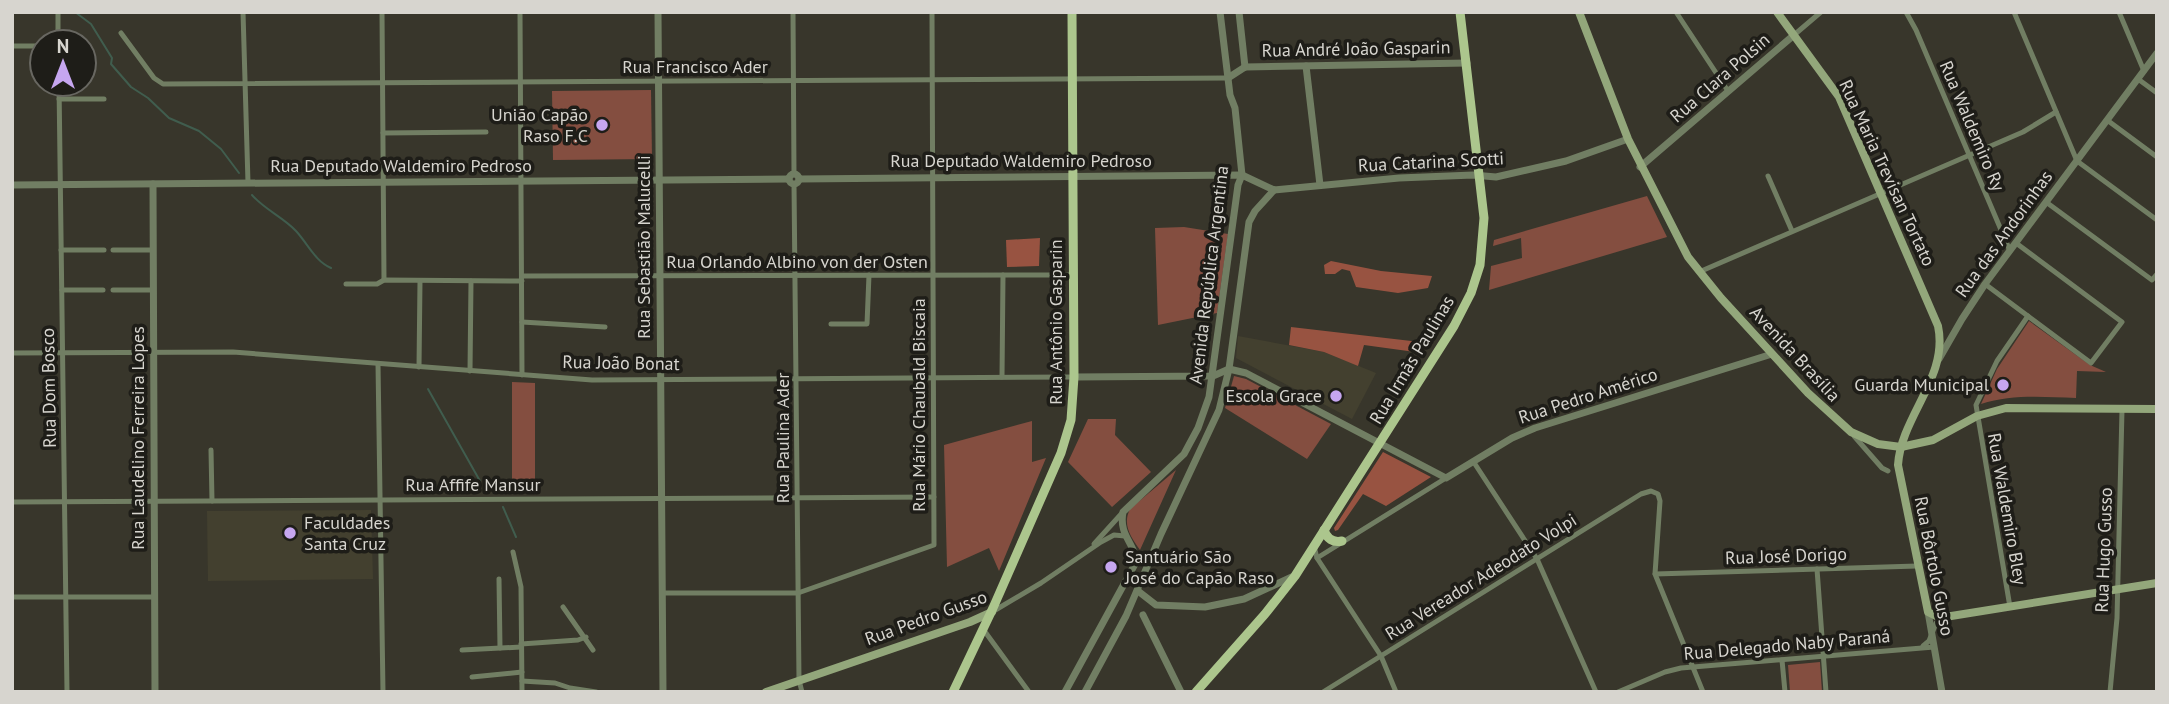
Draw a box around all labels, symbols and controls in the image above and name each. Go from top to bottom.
north arrow [28,28,98,98]
street label: Rua Clara Polsin [1665,28,1774,127]
text: N [57,34,69,58]
street label: Rua André João Gasparin [1261,35,1451,62]
street label: Rua Francisco Ader [622,55,768,78]
street label: Rua Waldemiro Ry [1935,57,2011,195]
street label: Rua Maria Trevisan Tortato [1834,76,1941,270]
place label: União Capão Raso F.C [491,103,588,147]
marker: União Capão Raso F.C [594,117,610,133]
street label: Rua Catarina Scotti [1357,146,1505,177]
street label: Rua Deputado Waldemiro Pedroso [890,149,1152,172]
street label: Rua Deputado Waldemiro Pedroso [270,154,532,177]
street label: Rua Sebastião Malucelli [632,155,655,339]
street label: Avenida República Argentina [1184,164,1233,386]
street label: Rua das Andorinhas [1950,166,2057,302]
street label: Rua Antônio Gasparin [1044,239,1067,405]
street label: Rua Orlando Albino von der Osten [666,250,928,273]
street label: Rua Irmãs Paulinas [1364,291,1459,428]
street label: Rua Mário Chaubald Biscaia [907,298,930,512]
street label: Avenida Brasília [1745,301,1846,406]
street label: Rua Laudelino Ferreira Lopes [126,326,149,550]
street label: Rua Dom Bosco [36,328,61,448]
street label: Rua João Bonat [562,350,680,375]
street label: Rua Pedro Américo [1515,362,1660,429]
street label: Rua Paulina Ader [771,373,794,503]
place label: Guarda Municipal [1854,373,1990,396]
marker: Guarda Municipal [1995,377,2011,393]
place label: Escola Grace [1226,384,1322,407]
marker: Escola Grace [1328,388,1344,404]
street label: Rua Waldemiro Bley [1983,431,2032,587]
street label: Rua Affife Mansur [405,473,541,496]
street label: Rua Hugo Gusso [2090,487,2117,613]
street label: Rua Bôrtolo Gusso [1910,494,1959,638]
street label: Rua Vereador Adeodato Volpi [1381,508,1581,645]
place label: Faculdades Santa Cruz [304,511,390,555]
marker: Faculdades Santa Cruz [282,525,298,541]
street label: Rua José Dorigo [1725,542,1847,569]
place label: Santuário São José do Capão Raso [1124,545,1274,589]
marker: Santuário São José do Capão Raso [1103,559,1119,575]
street label: Rua Pedro Gusso [862,585,990,650]
street label: Rua Delegado Naby Paraná [1683,624,1891,665]

